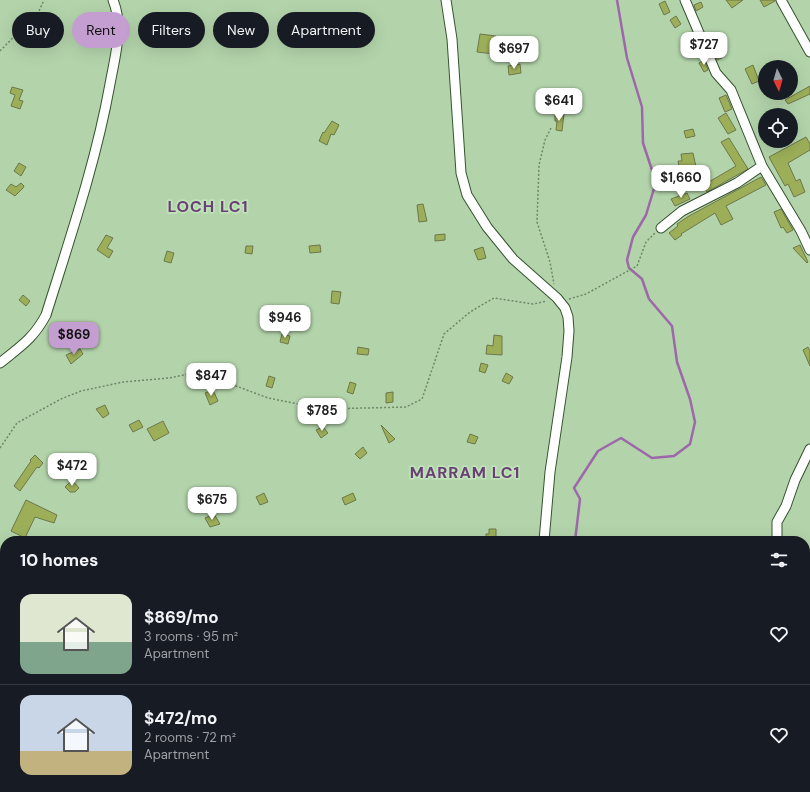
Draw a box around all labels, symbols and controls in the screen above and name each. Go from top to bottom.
chip: Buy [12,12,64,48]
chip: Rent [72,12,130,48]
chip: Filters [138,12,205,48]
chip: New [213,12,269,48]
chip: Apartment [277,12,375,48]
pin: $727 [680,32,728,66]
pin: $697 [490,36,538,70]
text: $727 [689,36,719,53]
text: $697 [499,40,529,57]
north arrow [758,60,798,100]
map controls [758,60,798,148]
pin: $641 [535,88,583,122]
text: $641 [544,92,574,109]
button: locate [758,108,798,148]
pin: $1,660 [648,165,714,199]
text: $1,660 [660,169,702,186]
district label: LOCH LC1 [167,196,249,217]
pin: $946 [261,305,309,339]
text: $946 [269,309,301,326]
pin: $869 [50,322,98,356]
text: $869 [58,326,90,343]
pin: $847 [187,363,235,397]
text: $847 [195,367,227,384]
pin: $785 [298,398,346,432]
text: $785 [306,402,338,419]
pin: $472 [48,453,96,487]
text: $472 [57,457,87,474]
district label: MARRAM LC1 [410,462,520,483]
pin: $675 [188,487,236,521]
text: $675 [197,491,227,508]
text: 10 homes [20,549,98,571]
icon: filters [768,549,790,571]
text: $869/mo [144,606,219,628]
icon: home [52,610,100,658]
icon: heart [768,623,790,645]
text: 3 rooms · 95 m² [144,628,238,645]
text: Apartment [144,645,209,662]
text: $472/mo [144,707,217,729]
icon: home [52,711,100,759]
icon: heart [768,724,790,746]
text: 2 rooms · 72 m² [144,729,236,746]
text: Apartment [144,746,209,763]

